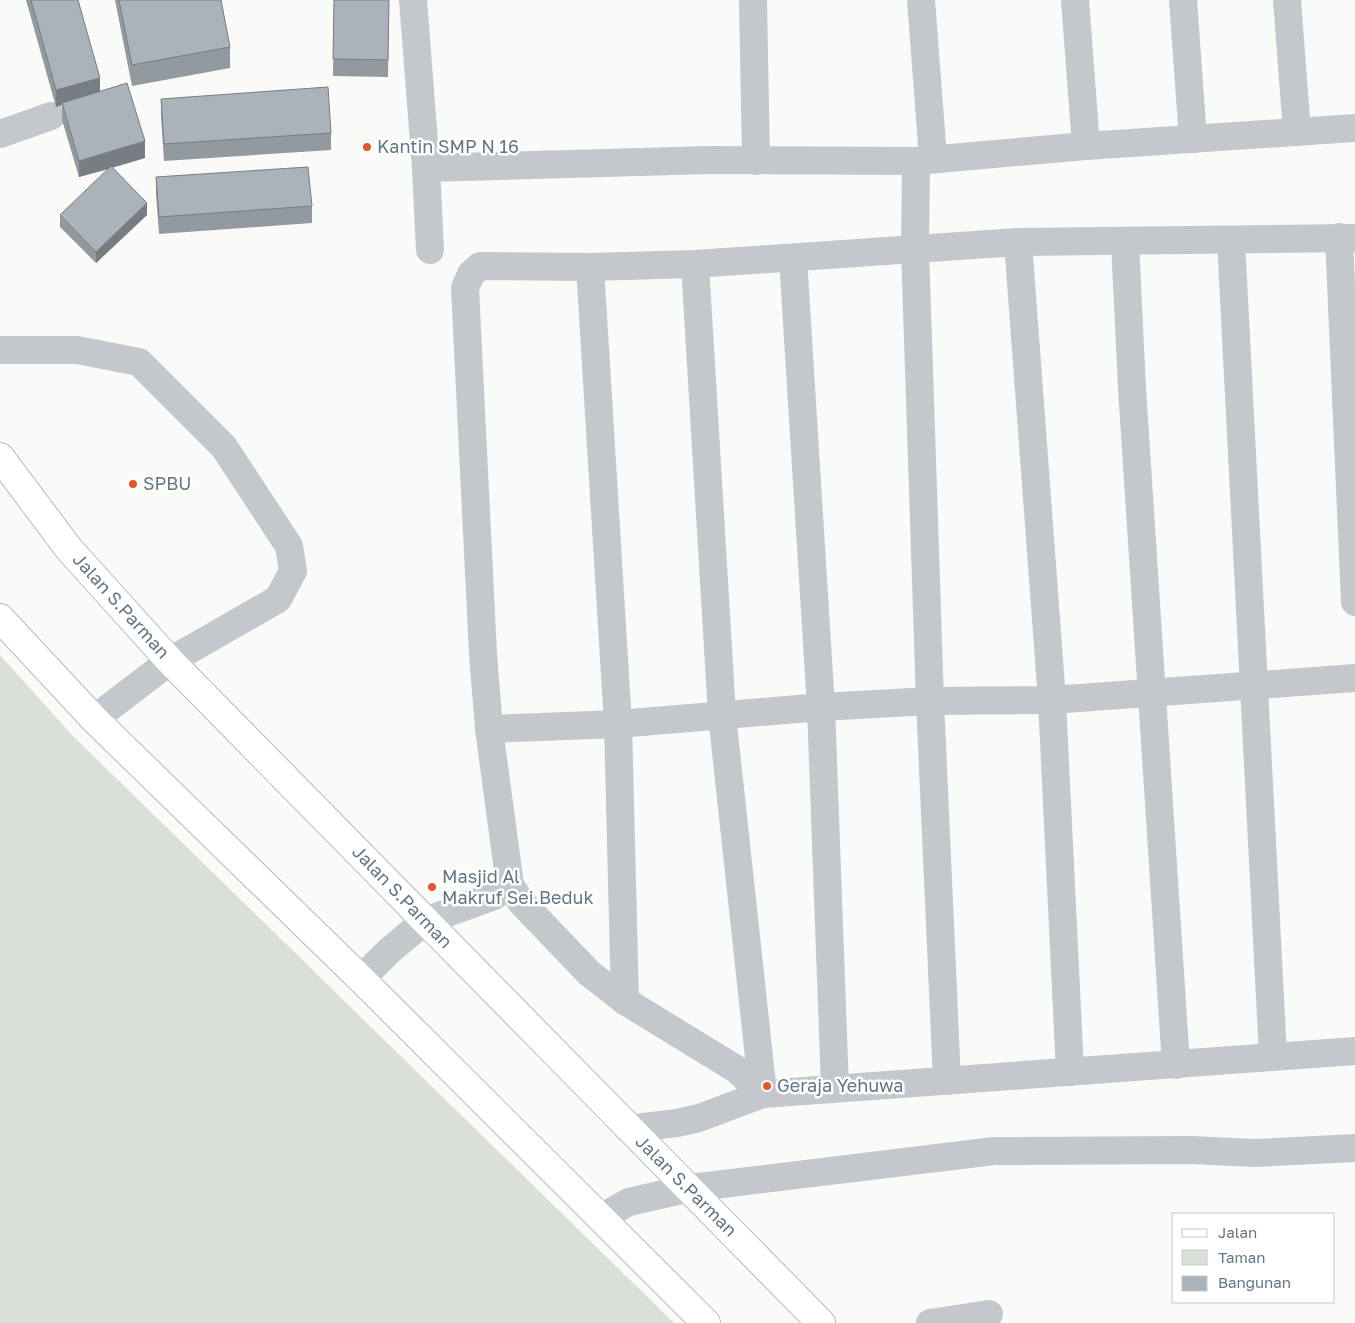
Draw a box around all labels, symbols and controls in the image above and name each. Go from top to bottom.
place label: Kantin SMP N 16 [377,135,519,157]
marker: Kantin SMP N 16 [361,141,373,153]
place label: SPBU [143,472,192,494]
marker: SPBU [127,478,139,490]
street label: Jalan S.Parman [69,548,175,663]
street label: Jalan S.Parman [348,840,457,952]
place label: Masjid Al Makruf Sei.Beduk [442,865,594,908]
marker: Masjid Al Makruf Sei.Beduk [426,881,438,893]
place label: Geraja Yehuwa [777,1074,904,1096]
marker: Geraja Yehuwa [761,1080,773,1092]
street label: Jalan S.Parman [631,1130,742,1241]
legend [1172,1213,1335,1303]
text: Jalan [1218,1223,1257,1241]
text: Taman [1218,1248,1265,1266]
text: Bangunan [1218,1273,1291,1291]

